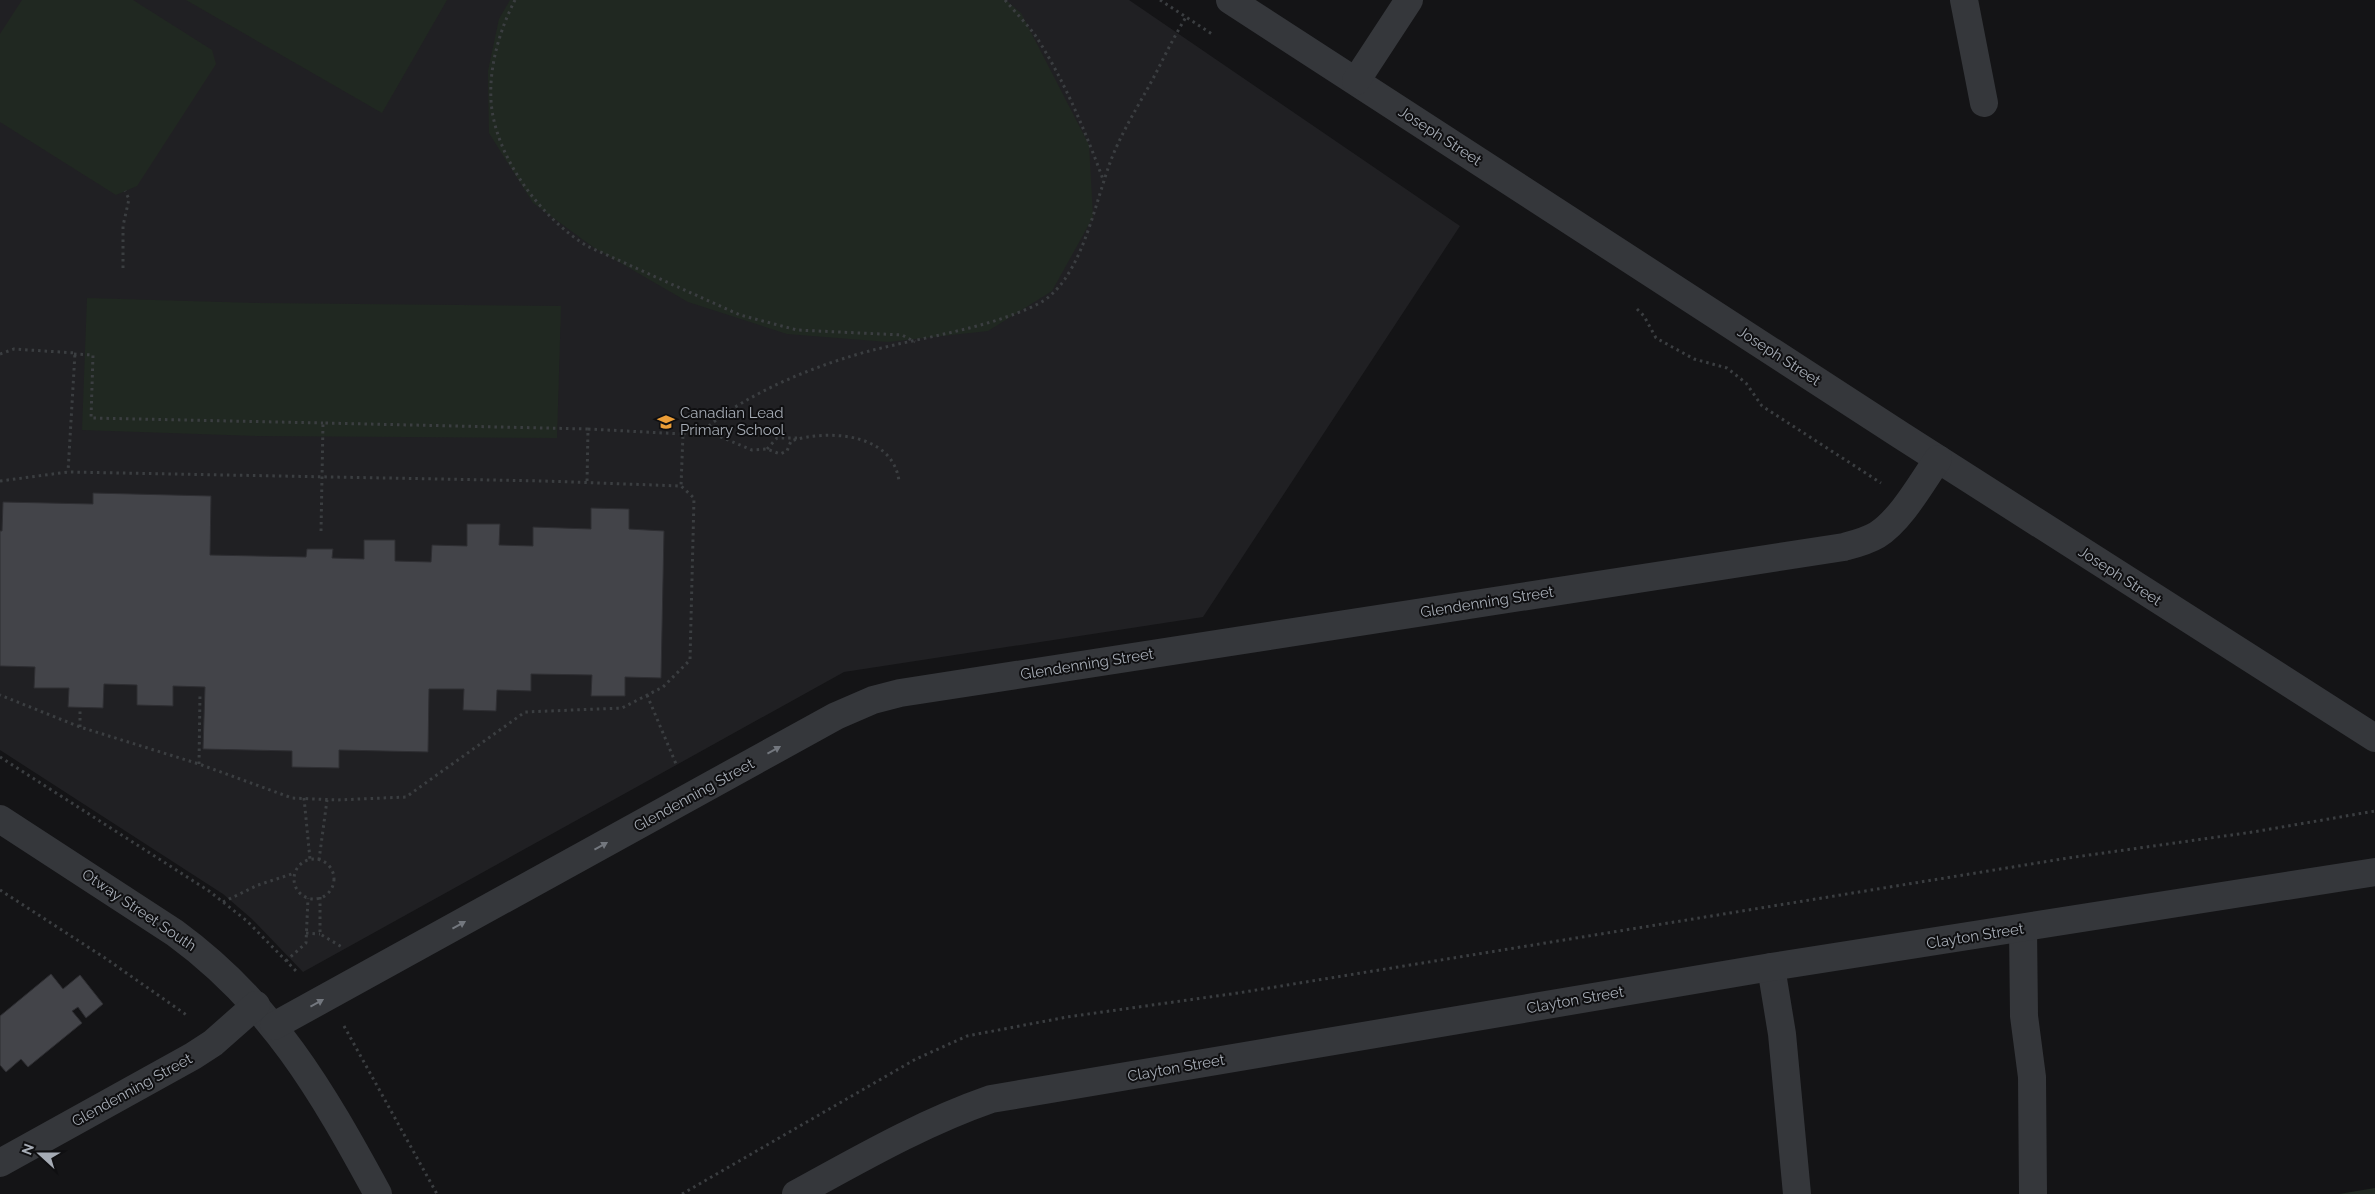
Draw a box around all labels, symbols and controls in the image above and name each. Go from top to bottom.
street label: Joseph Street [1395,102,1485,170]
street label: Joseph Street [1734,322,1824,390]
place label: Canadian Lead Primary School [680,404,786,439]
school or university icon: Canadian Lead Primary School [656,412,676,432]
street label: Joseph Street [2075,542,2165,610]
street label: Glendenning Street [1419,583,1555,621]
street label: Glendenning Street [1019,645,1155,683]
one-way arrow [767,746,781,755]
street label: Glendenning Street [631,754,757,836]
one-way arrow [594,842,609,850]
street label: Otway Street South [78,865,200,955]
street label: Clayton Street [1925,919,2025,953]
one-way arrow [452,920,466,929]
street label: Clayton Street [1525,983,1625,1017]
one-way arrow [310,999,324,1008]
street label: Glendenning Street [69,1049,195,1131]
street label: Clayton Street [1126,1051,1226,1085]
north arrow [15,1129,65,1179]
text: N [18,1141,37,1157]

